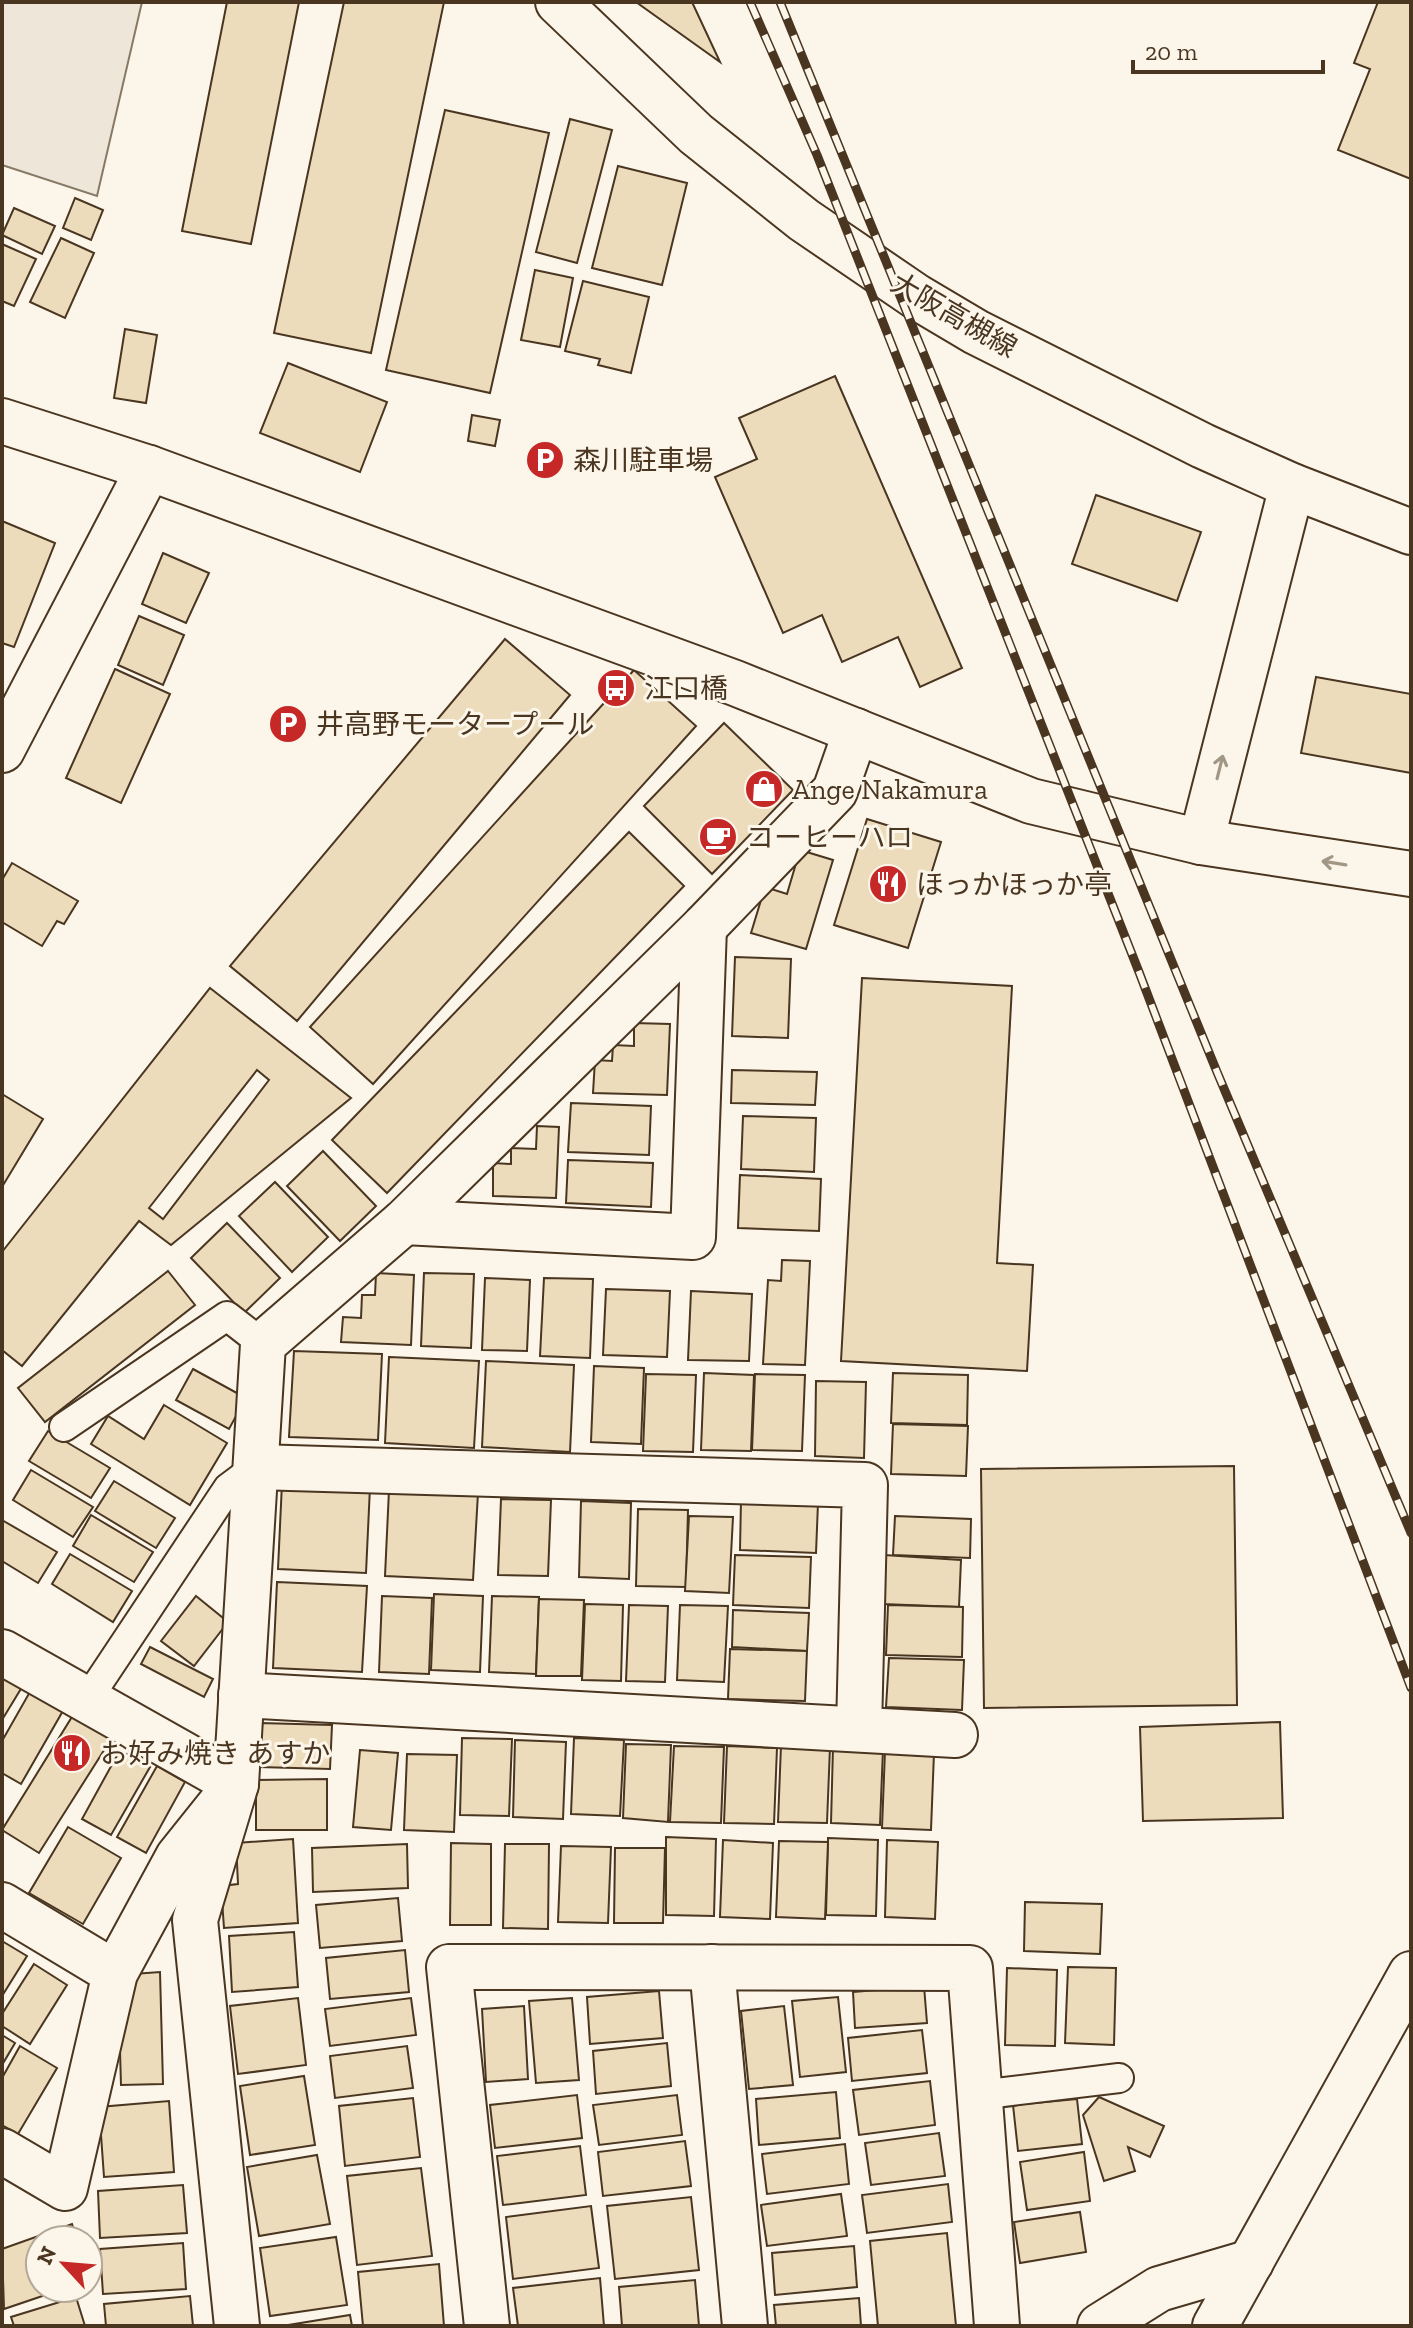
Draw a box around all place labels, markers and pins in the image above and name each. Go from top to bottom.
parking icon: 森川駐車場 [524,439,566,481]
place label: 森川駐車場 [573,444,713,477]
bus stop icon: 江口橋 [595,667,637,709]
place label: 江口橋 [644,672,728,705]
parking icon: 井高野モータープール [267,703,309,745]
place label: 井高野モータープール [316,708,594,741]
shop icon: Ange Nakamura [743,768,785,810]
place label: Ange Nakamura [792,773,988,806]
cafe icon: コーヒーハロ [697,816,739,858]
place label: コーヒーハロ [746,821,913,854]
restaurant icon: ほっかほっか亭 [867,863,909,905]
place label: ほっかほっか亭 [916,868,1112,901]
restaurant icon: お好み焼き あすか [51,1732,93,1774]
place label: お好み焼き あすか [100,1737,330,1770]

